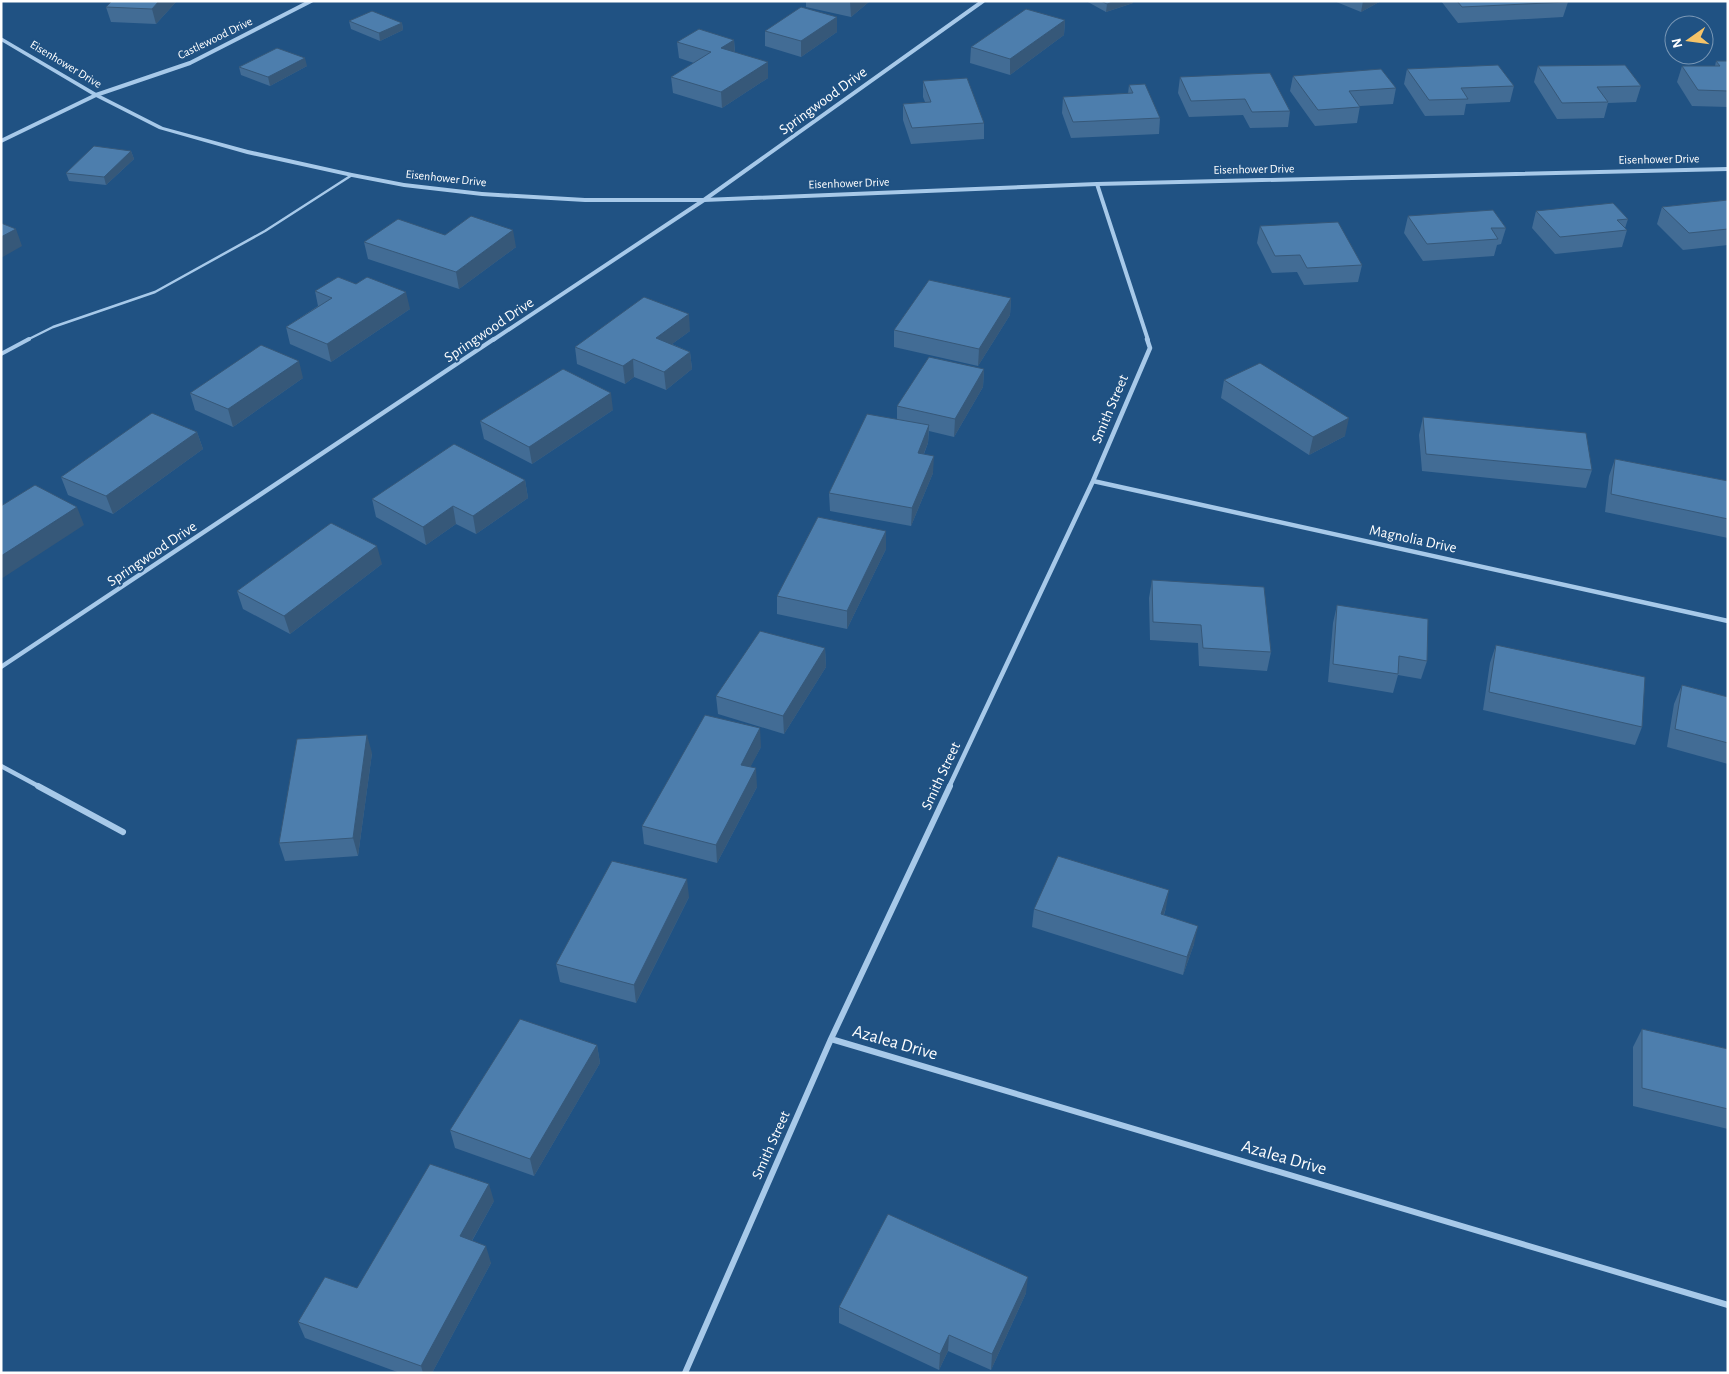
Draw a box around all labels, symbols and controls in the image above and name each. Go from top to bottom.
street label: Castlewood Drive [176,15,254,61]
north arrow [1664,15,1714,65]
text: N [1669,36,1685,49]
street label: Eisenhower Drive [28,38,104,90]
street label: Springwood Drive [776,64,870,138]
street label: Eisenhower Drive [1618,152,1700,166]
street label: Eisenhower Drive [1213,162,1295,176]
street label: Eisenhower Drive [405,168,487,188]
street label: Eisenhower Drive [808,176,890,190]
street label: Springwood Drive [442,295,536,365]
street label: Smith Street [1089,372,1131,446]
street label: Springwood Drive [105,519,199,589]
street label: Magnolia Drive [1368,522,1458,556]
street label: Smith Street [919,740,963,812]
street label: Azalea Drive [850,1022,940,1064]
street label: Smith Street [749,1108,793,1181]
street label: Azalea Drive [1239,1137,1329,1179]

